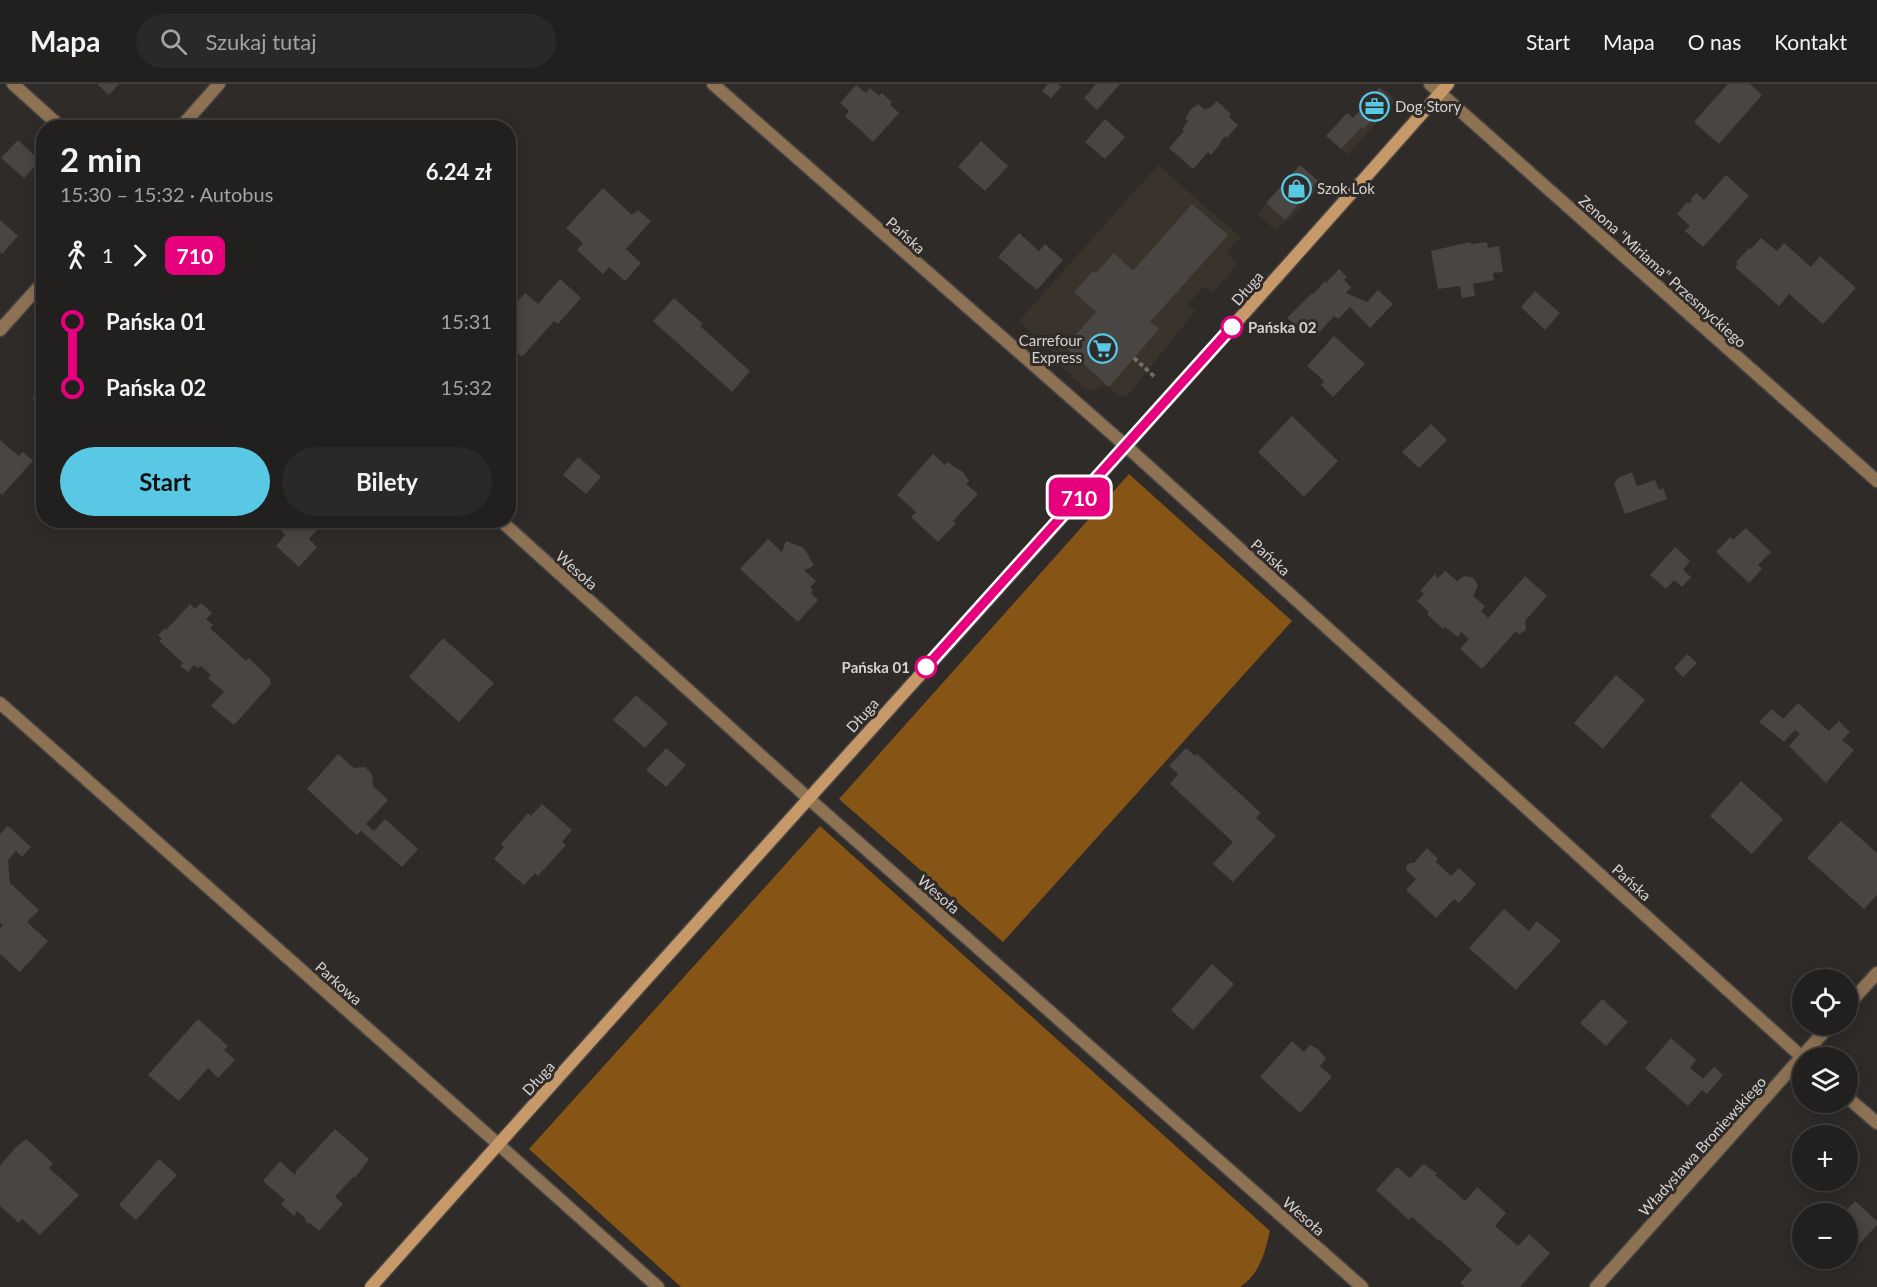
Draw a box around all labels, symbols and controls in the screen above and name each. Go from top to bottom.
search box [136,14,556,68]
text: Mapa [30,24,100,58]
icon: search [157,25,190,58]
text: Szukaj tutaj [205,28,316,55]
text: Start [1526,29,1570,54]
text: Mapa [1603,29,1655,54]
text: O nas [1688,29,1741,54]
text: Kontakt [1774,29,1847,54]
office icon: Dog Story [1358,90,1390,122]
place label: Dog Story [1395,97,1462,115]
text: 2 min [60,139,142,179]
text: 6.24 zł [426,158,492,185]
shop icon: Szok Lok [1280,172,1312,204]
place label: Szok Lok [1317,179,1375,197]
text: 15:30 – 15:32 · Autobus [60,182,273,206]
street label: Zenona "Miriama" Przesmyckiego [1576,191,1750,351]
street label: Pańska [883,213,929,257]
icon: walk [60,239,93,272]
icon: forward [123,239,156,272]
text: 1 [102,243,114,267]
text: 710 [177,243,213,268]
street label: Długa [1227,267,1267,309]
text: Pańska 01 [106,308,206,335]
text: 15:31 [441,309,492,333]
marker: Pańska 02 [1221,316,1243,338]
place label: Pańska 02 [1248,318,1317,336]
place label: Carrefour Express [1019,331,1083,366]
supermarket icon: Carrefour Express [1087,333,1119,365]
text: Pańska 02 [106,374,206,401]
text: 15:32 [441,375,492,399]
button: Start [60,447,270,516]
button: Bilety [282,447,492,516]
line badge: 710 [1044,478,1114,516]
text: 710 [1061,485,1097,510]
street label: Pańska [1248,535,1294,579]
street label: Wesoła [553,547,601,593]
marker: Pańska 01 [915,656,937,678]
place label: Pańska 01 [842,658,910,676]
street label: Długa [842,694,882,736]
street label: Pańska [1609,860,1655,904]
street label: Wesoła [914,871,964,917]
street label: Parkowa [312,957,366,1009]
map controls [1792,969,1858,1269]
button: locate [1792,969,1858,1035]
button: layers [1792,1047,1858,1113]
street label: Długa [518,1057,558,1099]
street label: Władysława Broniewskiego [1635,1072,1769,1220]
button: + [1792,1125,1858,1191]
street label: Wesoła [1279,1193,1329,1239]
button: − [1792,1203,1858,1269]

